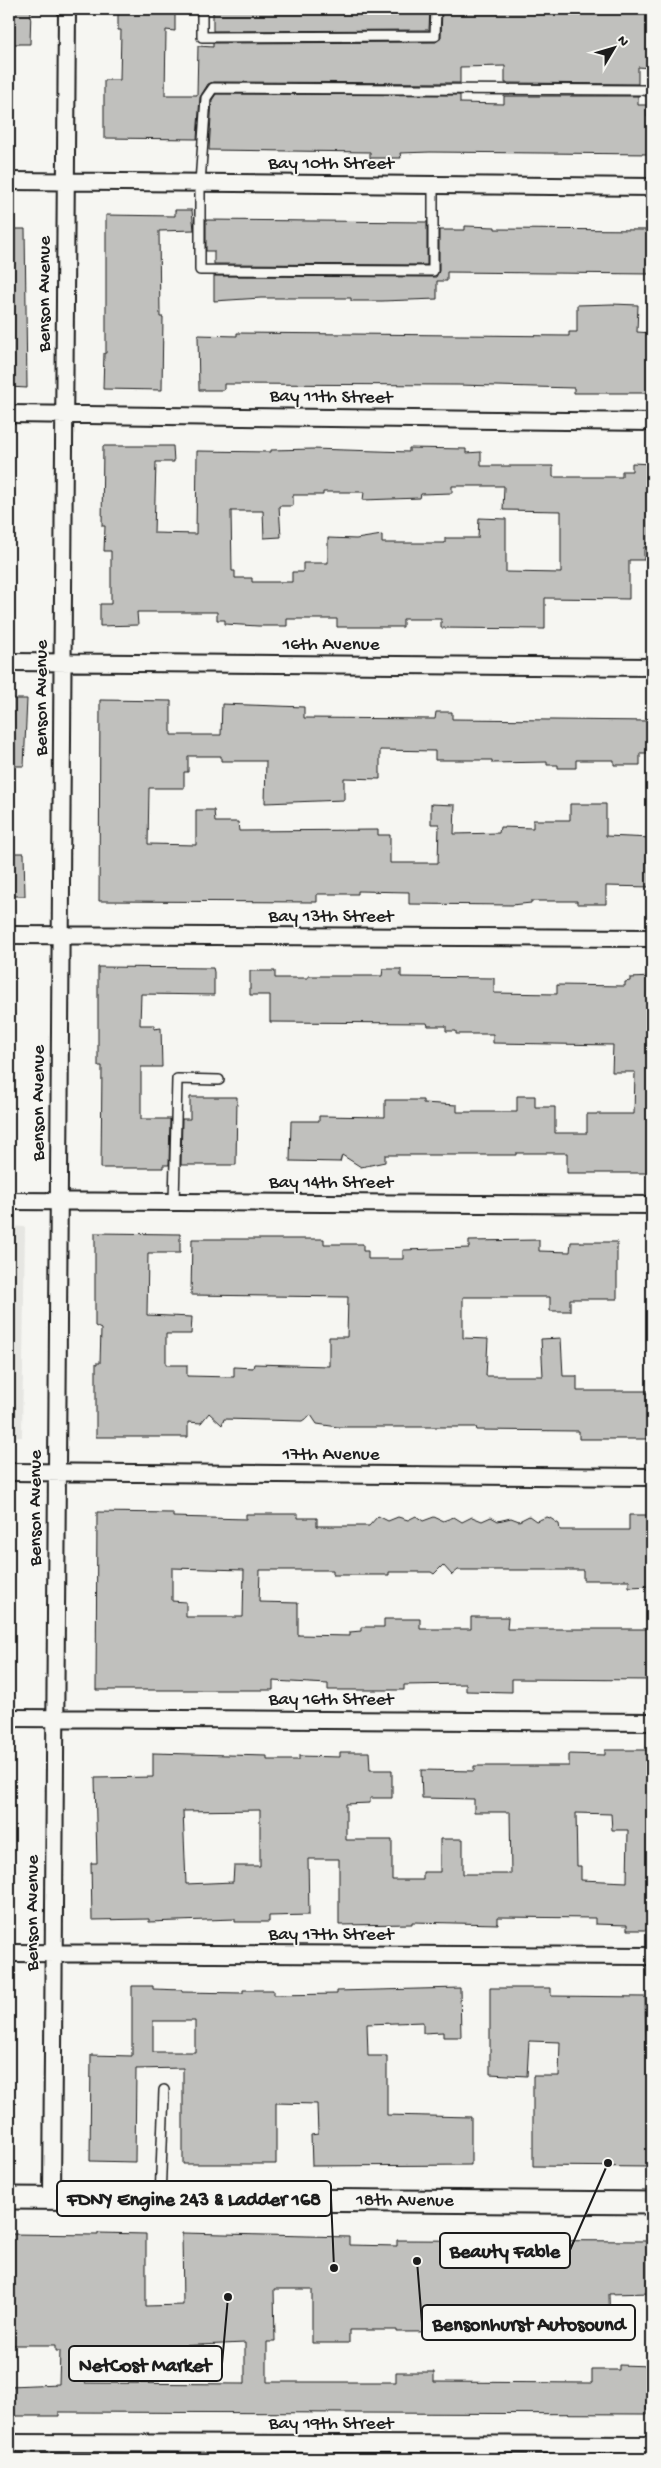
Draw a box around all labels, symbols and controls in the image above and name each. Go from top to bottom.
north arrow [588,22,638,72]
text: N [613,33,632,50]
street label: Bay 10th Street [267,153,396,176]
street label: Benson Avenue [34,236,57,353]
street label: Bay 11th Street [269,385,395,411]
street label: 16th Avenue [282,634,380,657]
street label: Benson Avenue [31,640,54,757]
street label: Bay 13th Street [268,906,396,929]
street label: Benson Avenue [28,1045,51,1162]
street label: Bay 14th Street [268,1172,395,1195]
street label: 17th Avenue [281,1444,380,1467]
street label: Benson Avenue [25,1450,48,1567]
street label: Bay 16th Street [268,1689,396,1712]
street label: Benson Avenue [22,1855,45,1972]
street label: Bay 17th Street [268,1924,396,1947]
callout: FDNY Engine 243 & Ladder 168 [57,2181,331,2216]
street label: 18th Avenue [355,2189,454,2213]
text: FDNY Engine 243 & Ladder 168 [66,2190,321,2213]
callout: Beauty Fable [440,2233,570,2268]
text: Beauty Fable [449,2242,561,2265]
callout: Bensonhurst Autosound [422,2305,635,2340]
text: Bensonhurst Autosound [432,2315,628,2338]
callout: NetCost Market [69,2346,222,2381]
text: NetCost Market [79,2356,213,2379]
street label: Bay 19th Street [268,2413,395,2436]

